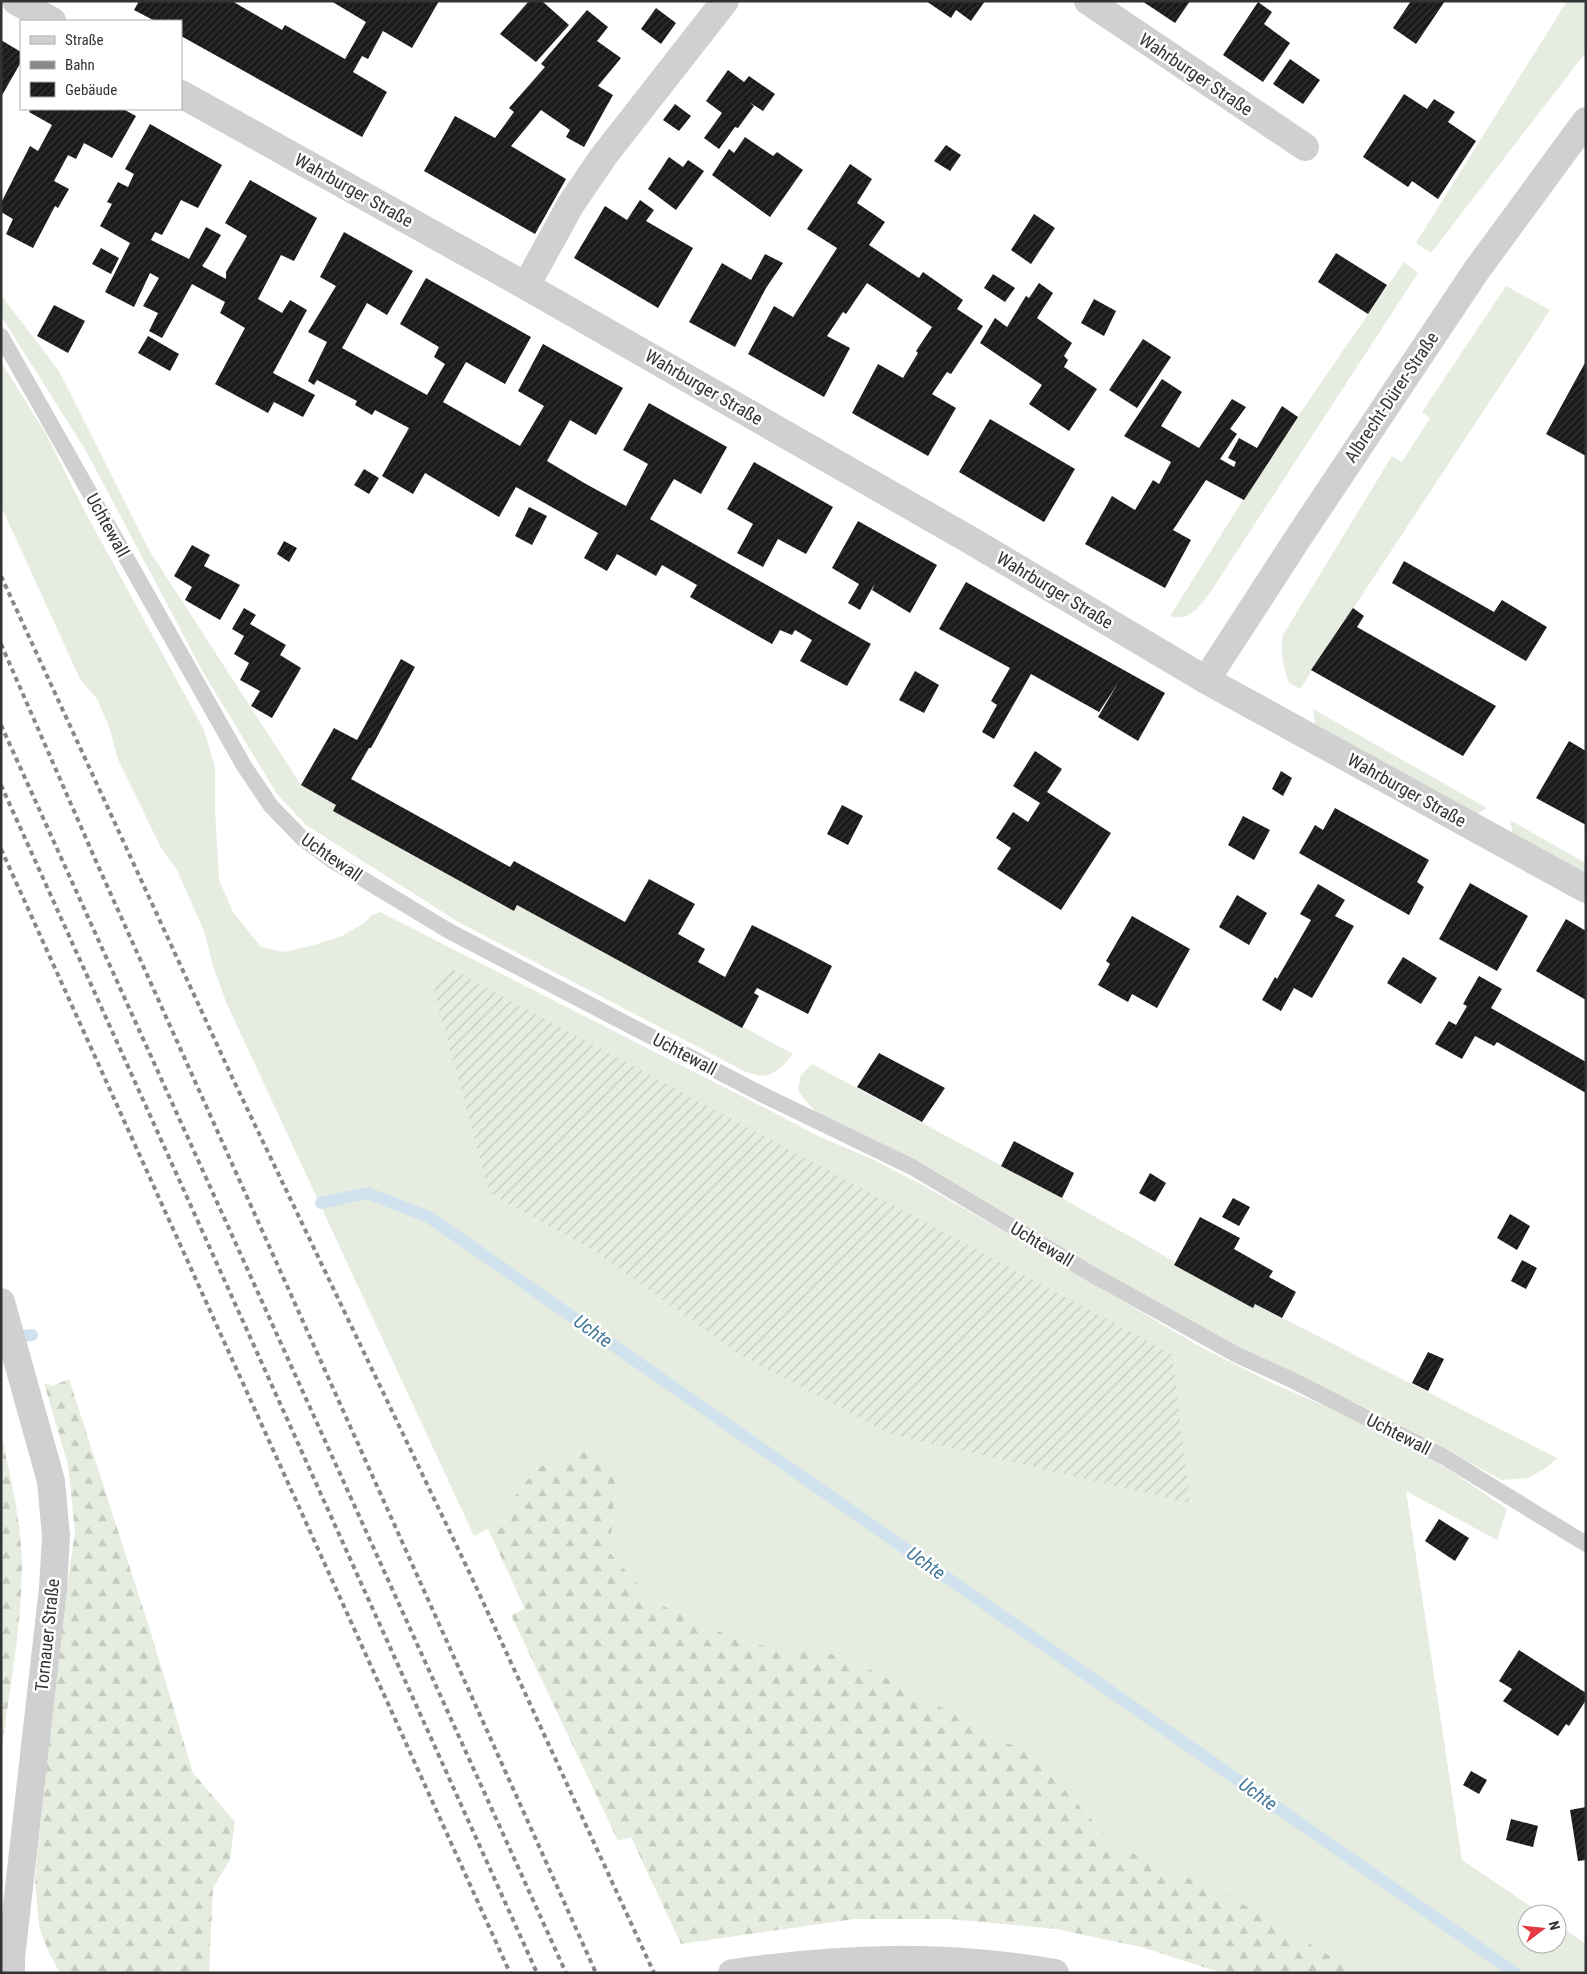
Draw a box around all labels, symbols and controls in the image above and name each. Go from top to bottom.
legend [20,20,182,110]
street label: Wahrburger Straße [1135,28,1257,120]
text: Straße [65,31,104,49]
text: Bahn [65,56,95,74]
text: Gebäude [65,81,117,99]
street label: Wahrburger Straße [291,149,417,231]
street label: Albrecht-Dürer-Straße [1340,328,1442,466]
street label: Wahrburger Straße [641,345,767,429]
street label: Uchtewall [82,490,134,560]
street label: Wahrburger Straße [993,547,1117,633]
street label: Wahrburger Straße [1344,749,1470,831]
street label: Uchtewall [298,828,366,886]
street label: Uchtewall [649,1028,721,1080]
street label: Uchtewall [1007,1217,1077,1271]
water label: Uchte [569,1310,617,1352]
street label: Uchtewall [1363,1409,1435,1459]
water label: Uchte [902,1542,950,1584]
street label: Tornauer Straße [31,1578,63,1692]
water label: Uchte [1234,1773,1282,1815]
north arrow [1517,1904,1567,1954]
text: N [1546,1919,1563,1932]

